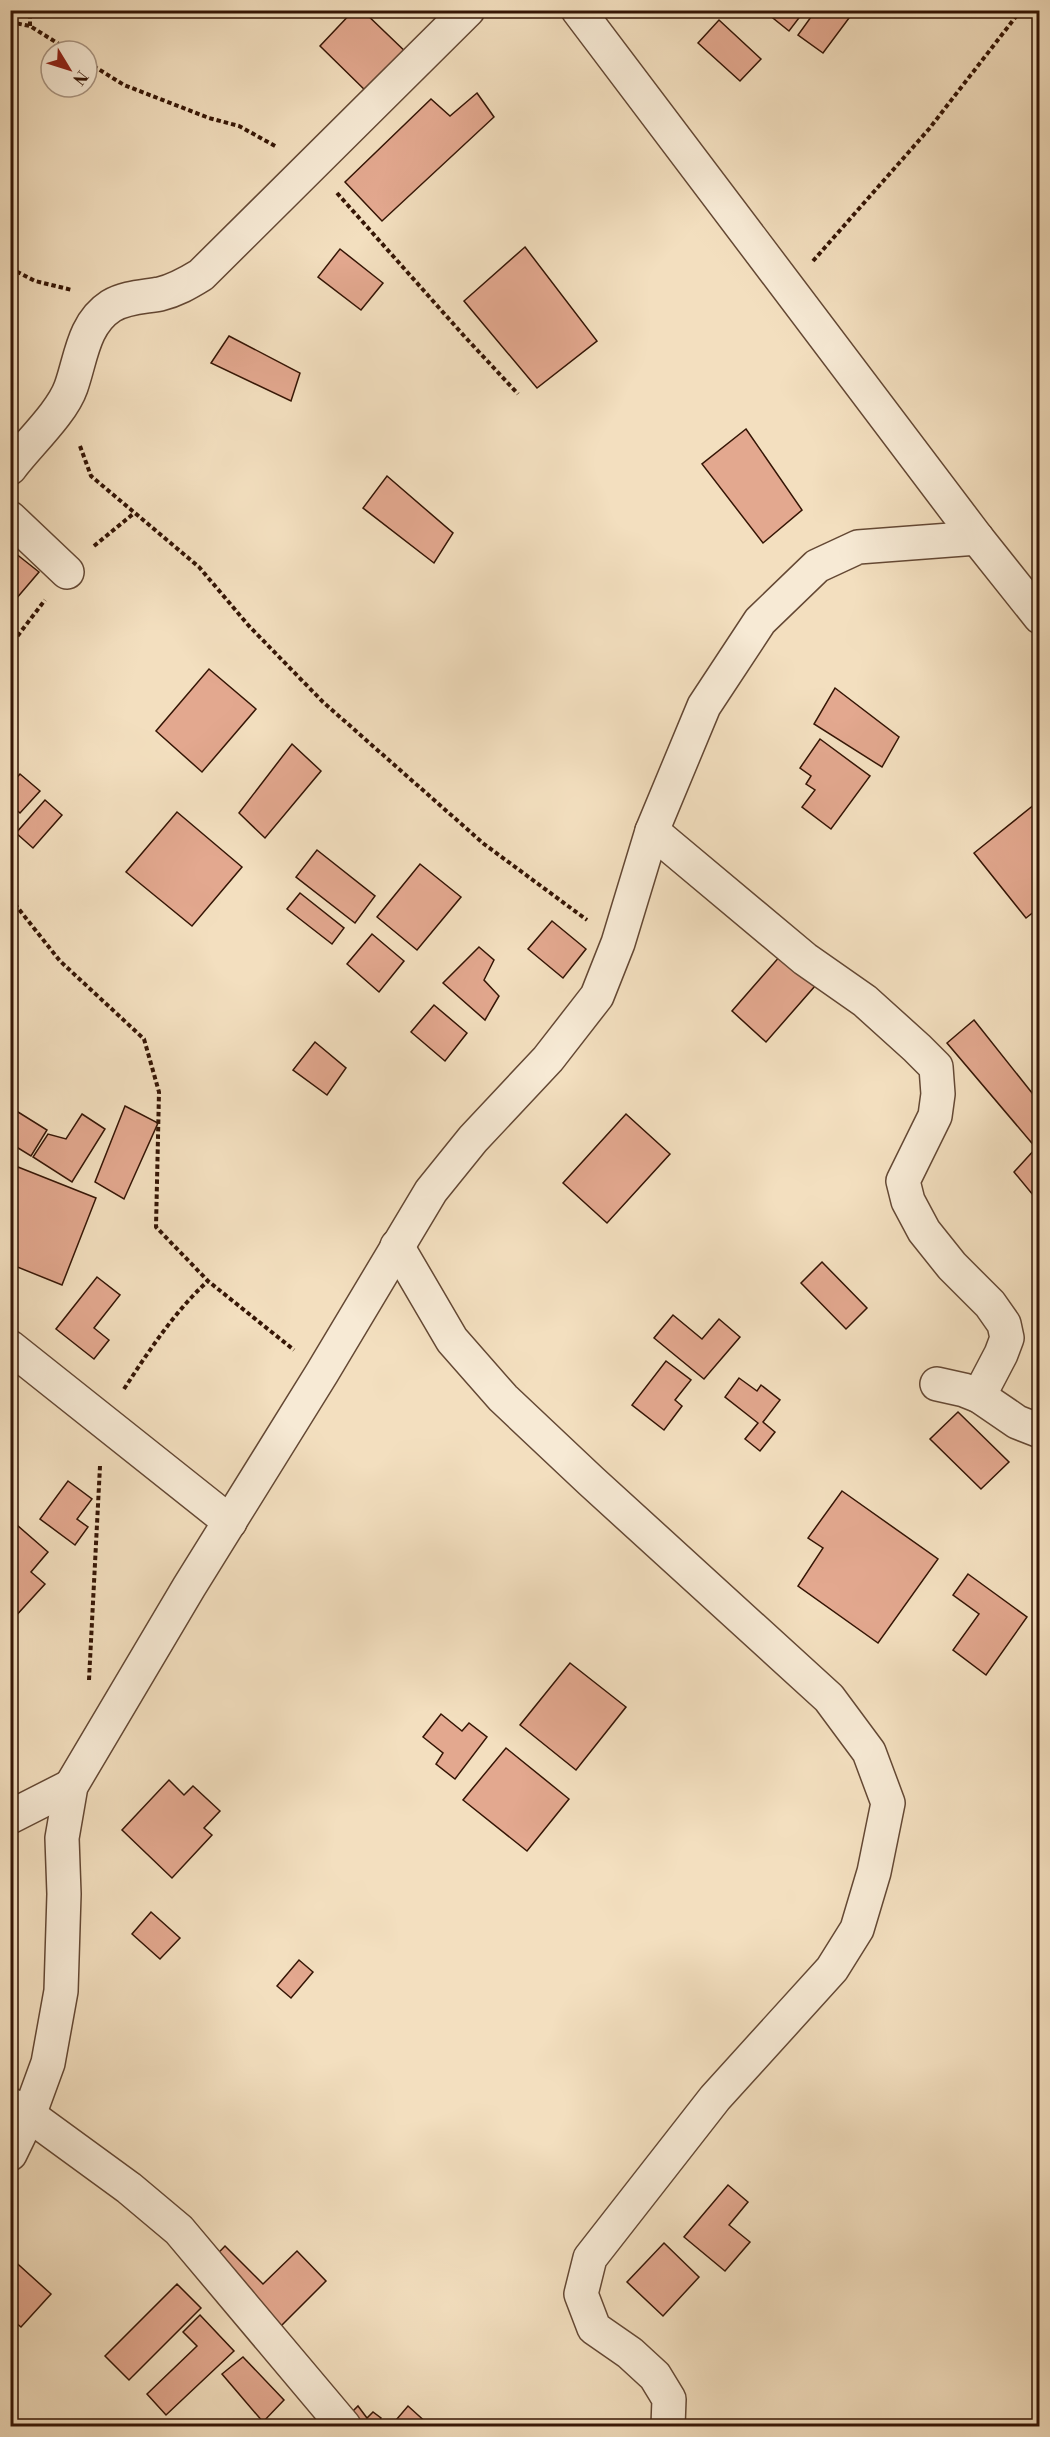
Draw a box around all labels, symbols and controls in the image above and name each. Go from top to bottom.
north arrow [39,39,99,99]
text: N [68,66,92,89]

